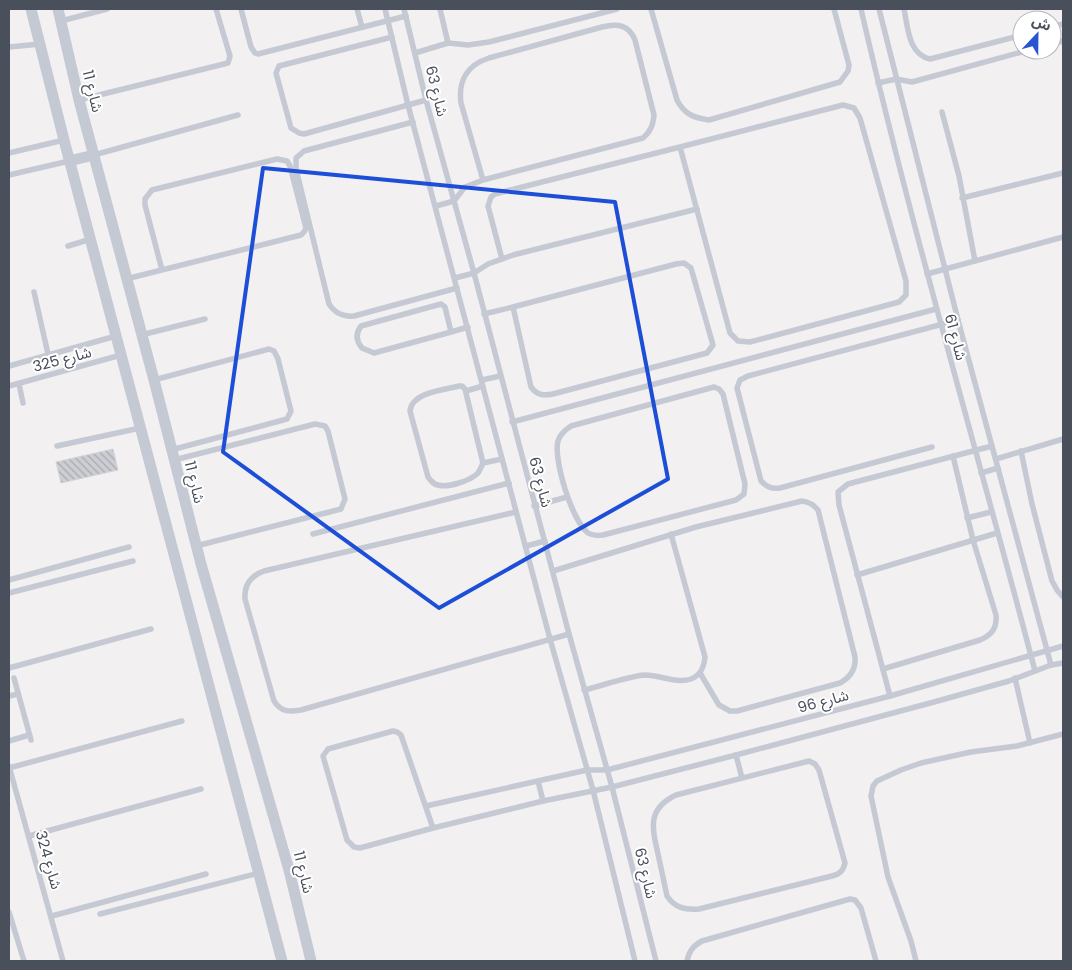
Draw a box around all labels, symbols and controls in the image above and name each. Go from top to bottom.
north arrow [1012,10,1062,60]
text: ش [1029,10,1055,36]
street label: شارع 63 [419,63,453,119]
street label: شارع 11 [76,68,108,115]
street label: شارع 61 [938,311,972,363]
street label: شارع 325 [30,341,95,379]
street label: شارع 63 [522,454,558,510]
street label: شارع 11 [178,459,210,506]
street label: شارع 96 [795,684,852,720]
street label: شارع 324 [29,828,67,893]
street label: شارع 63 [628,845,662,901]
street label: شارع 11 [287,849,319,896]

